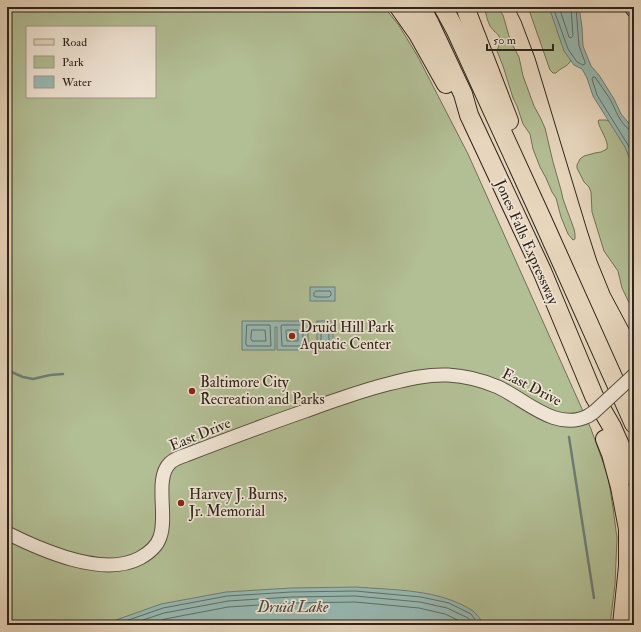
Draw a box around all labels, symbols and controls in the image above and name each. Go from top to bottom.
legend [26,26,156,98]
scale bar [487,26,553,52]
text: 50 m [493,33,517,48]
text: Road [62,35,87,50]
text: Park [62,55,84,70]
text: Water [61,75,92,90]
street label: Jones Falls Expressway [489,176,563,309]
place label: Druid Hill Park Aquatic Center [299,318,394,354]
marker: Druid Hill Park Aquatic Center [287,331,297,341]
street label: East Drive [499,364,565,411]
place label: Baltimore City Recreation and Parks [200,373,325,409]
marker: Baltimore City Recreation and Parks [187,386,197,396]
street label: East Drive [167,414,234,455]
place label: Harvey J. Burns, Jr. Memorial [188,485,287,522]
marker: Harvey J. Burns, Jr. Memorial [176,498,186,508]
water label: Druid Lake [257,597,329,617]

